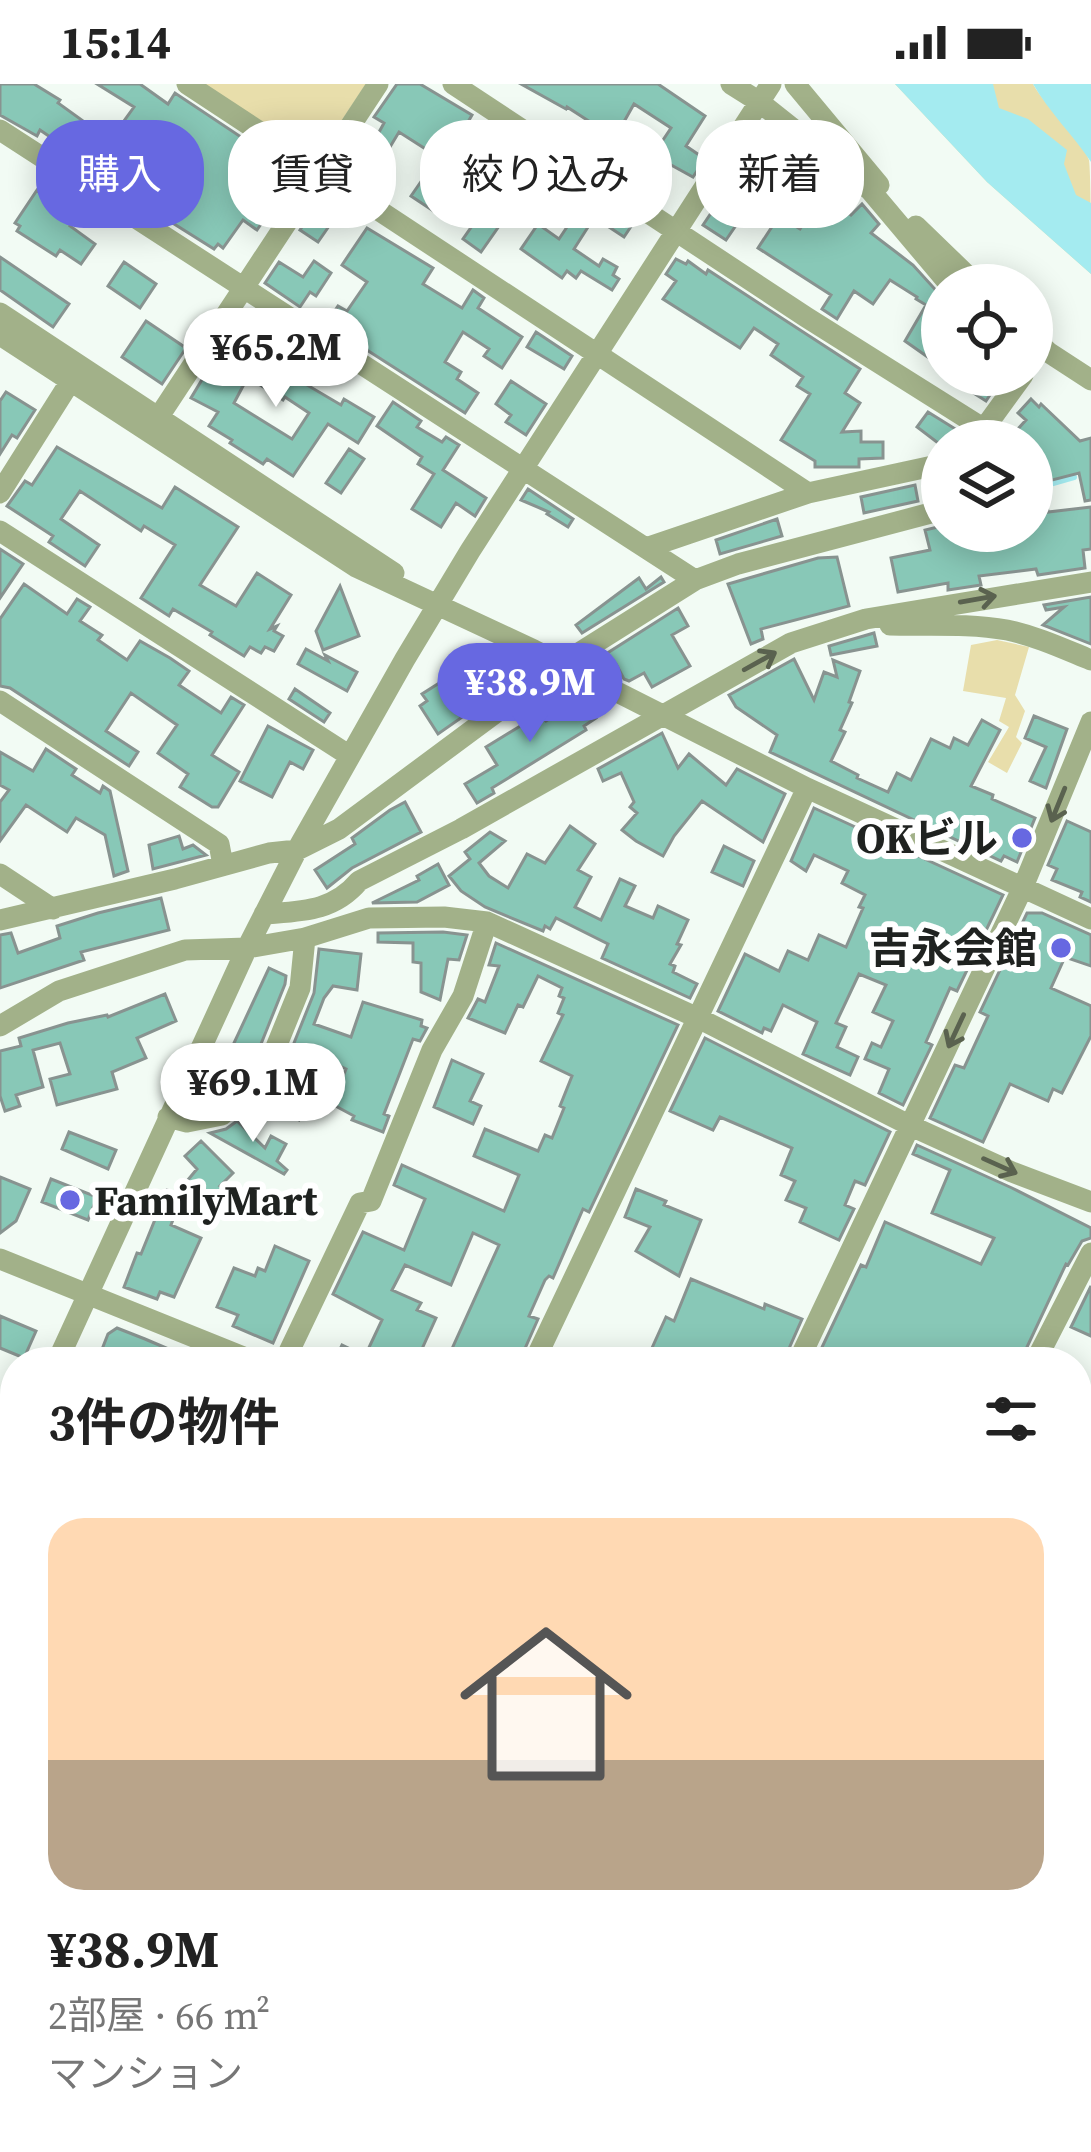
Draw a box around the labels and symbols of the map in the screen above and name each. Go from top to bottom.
pin: ¥65.2M [178,308,374,410]
one-way arrow [958,587,997,610]
pin: ¥38.9M [432,643,628,745]
one-way arrow [741,648,776,672]
one-way arrow [1046,785,1067,822]
place label: OKビル [856,809,998,867]
marker: OKビル [1009,825,1035,851]
place label: 吉永会館 [869,919,1037,977]
marker: 吉永会館 [1048,935,1074,961]
one-way arrow [944,1012,966,1048]
pin: ¥69.1M [155,1043,351,1145]
one-way arrow [982,1157,1018,1179]
place label: FamilyMart [94,1171,319,1229]
marker: FamilyMart [57,1187,83,1213]

